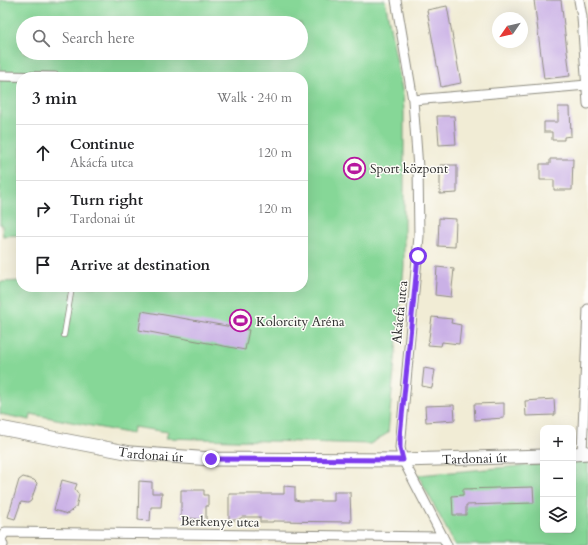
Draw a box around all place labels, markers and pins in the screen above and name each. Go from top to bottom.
sports icon: Sport központ [341,155,367,181]
place label: Sport központ [370,160,448,178]
sports icon: Kolorcity Aréna [227,308,253,334]
place label: Kolorcity Aréna [256,313,345,331]

